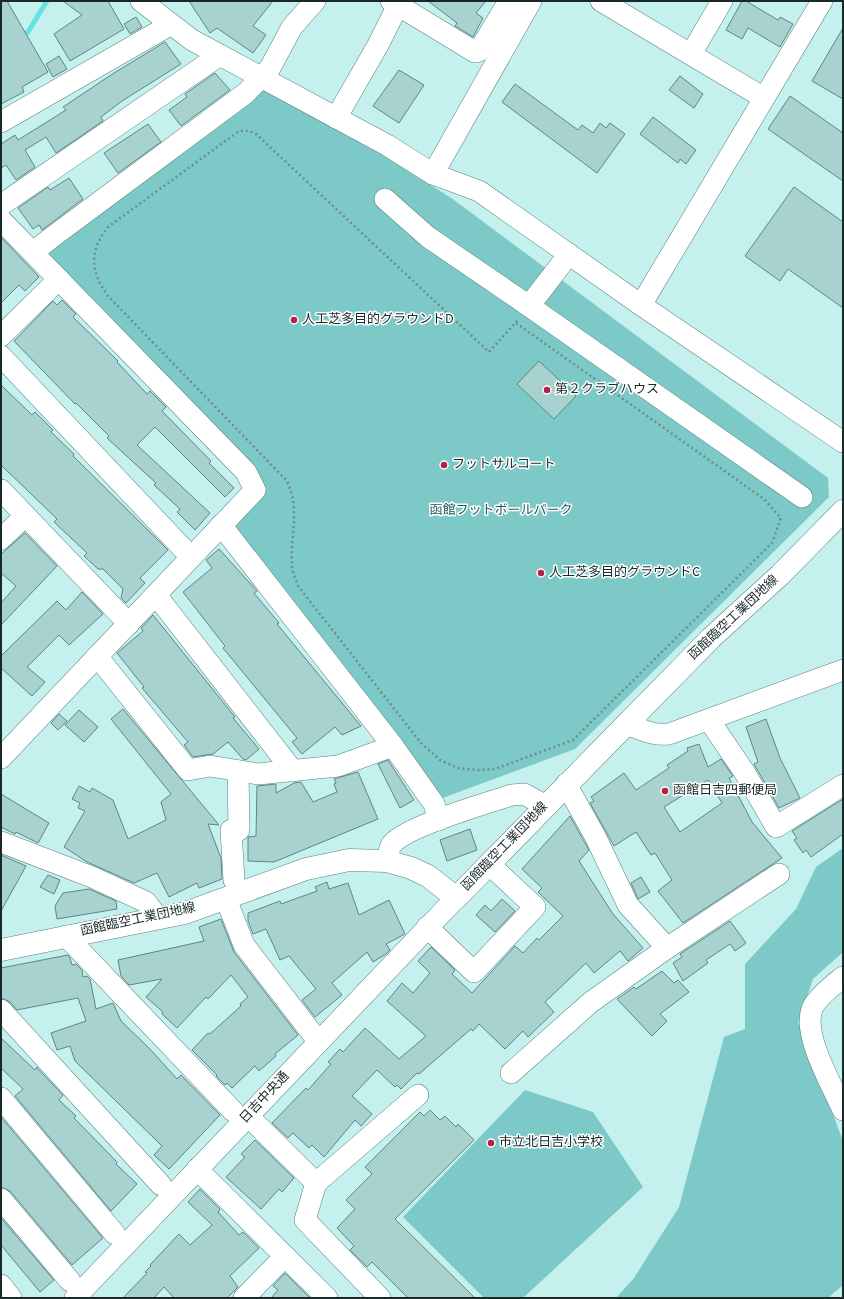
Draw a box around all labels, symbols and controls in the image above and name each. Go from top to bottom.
place label: 人工芝多目的グラウンドD [302,311,454,328]
marker: 人工芝多目的グラウンドD [289,315,299,325]
place label: 第２クラブハウス [555,381,659,398]
marker: 第２クラブハウス [542,385,552,395]
place label: フットサルコート [452,457,556,473]
marker: フットサルコート [439,460,449,470]
park label: 函館フットボールパーク [429,503,573,519]
place label: 人工芝多目的グラウンドC [549,564,700,581]
marker: 人工芝多目的グラウンドC [536,568,546,578]
street label: 函館臨空工業団地線 [685,572,782,664]
place label: 函館日吉四郵便局 [673,783,777,799]
marker: 函館日吉四郵便局 [660,786,670,796]
street label: 函館臨空工業団地線 [458,799,551,895]
street label: 函館臨空工業団地線 [79,899,197,940]
street label: 日吉中央通 [237,1069,293,1127]
place label: 市立北日吉小学校 [499,1134,603,1151]
marker: 市立北日吉小学校 [486,1138,496,1148]

